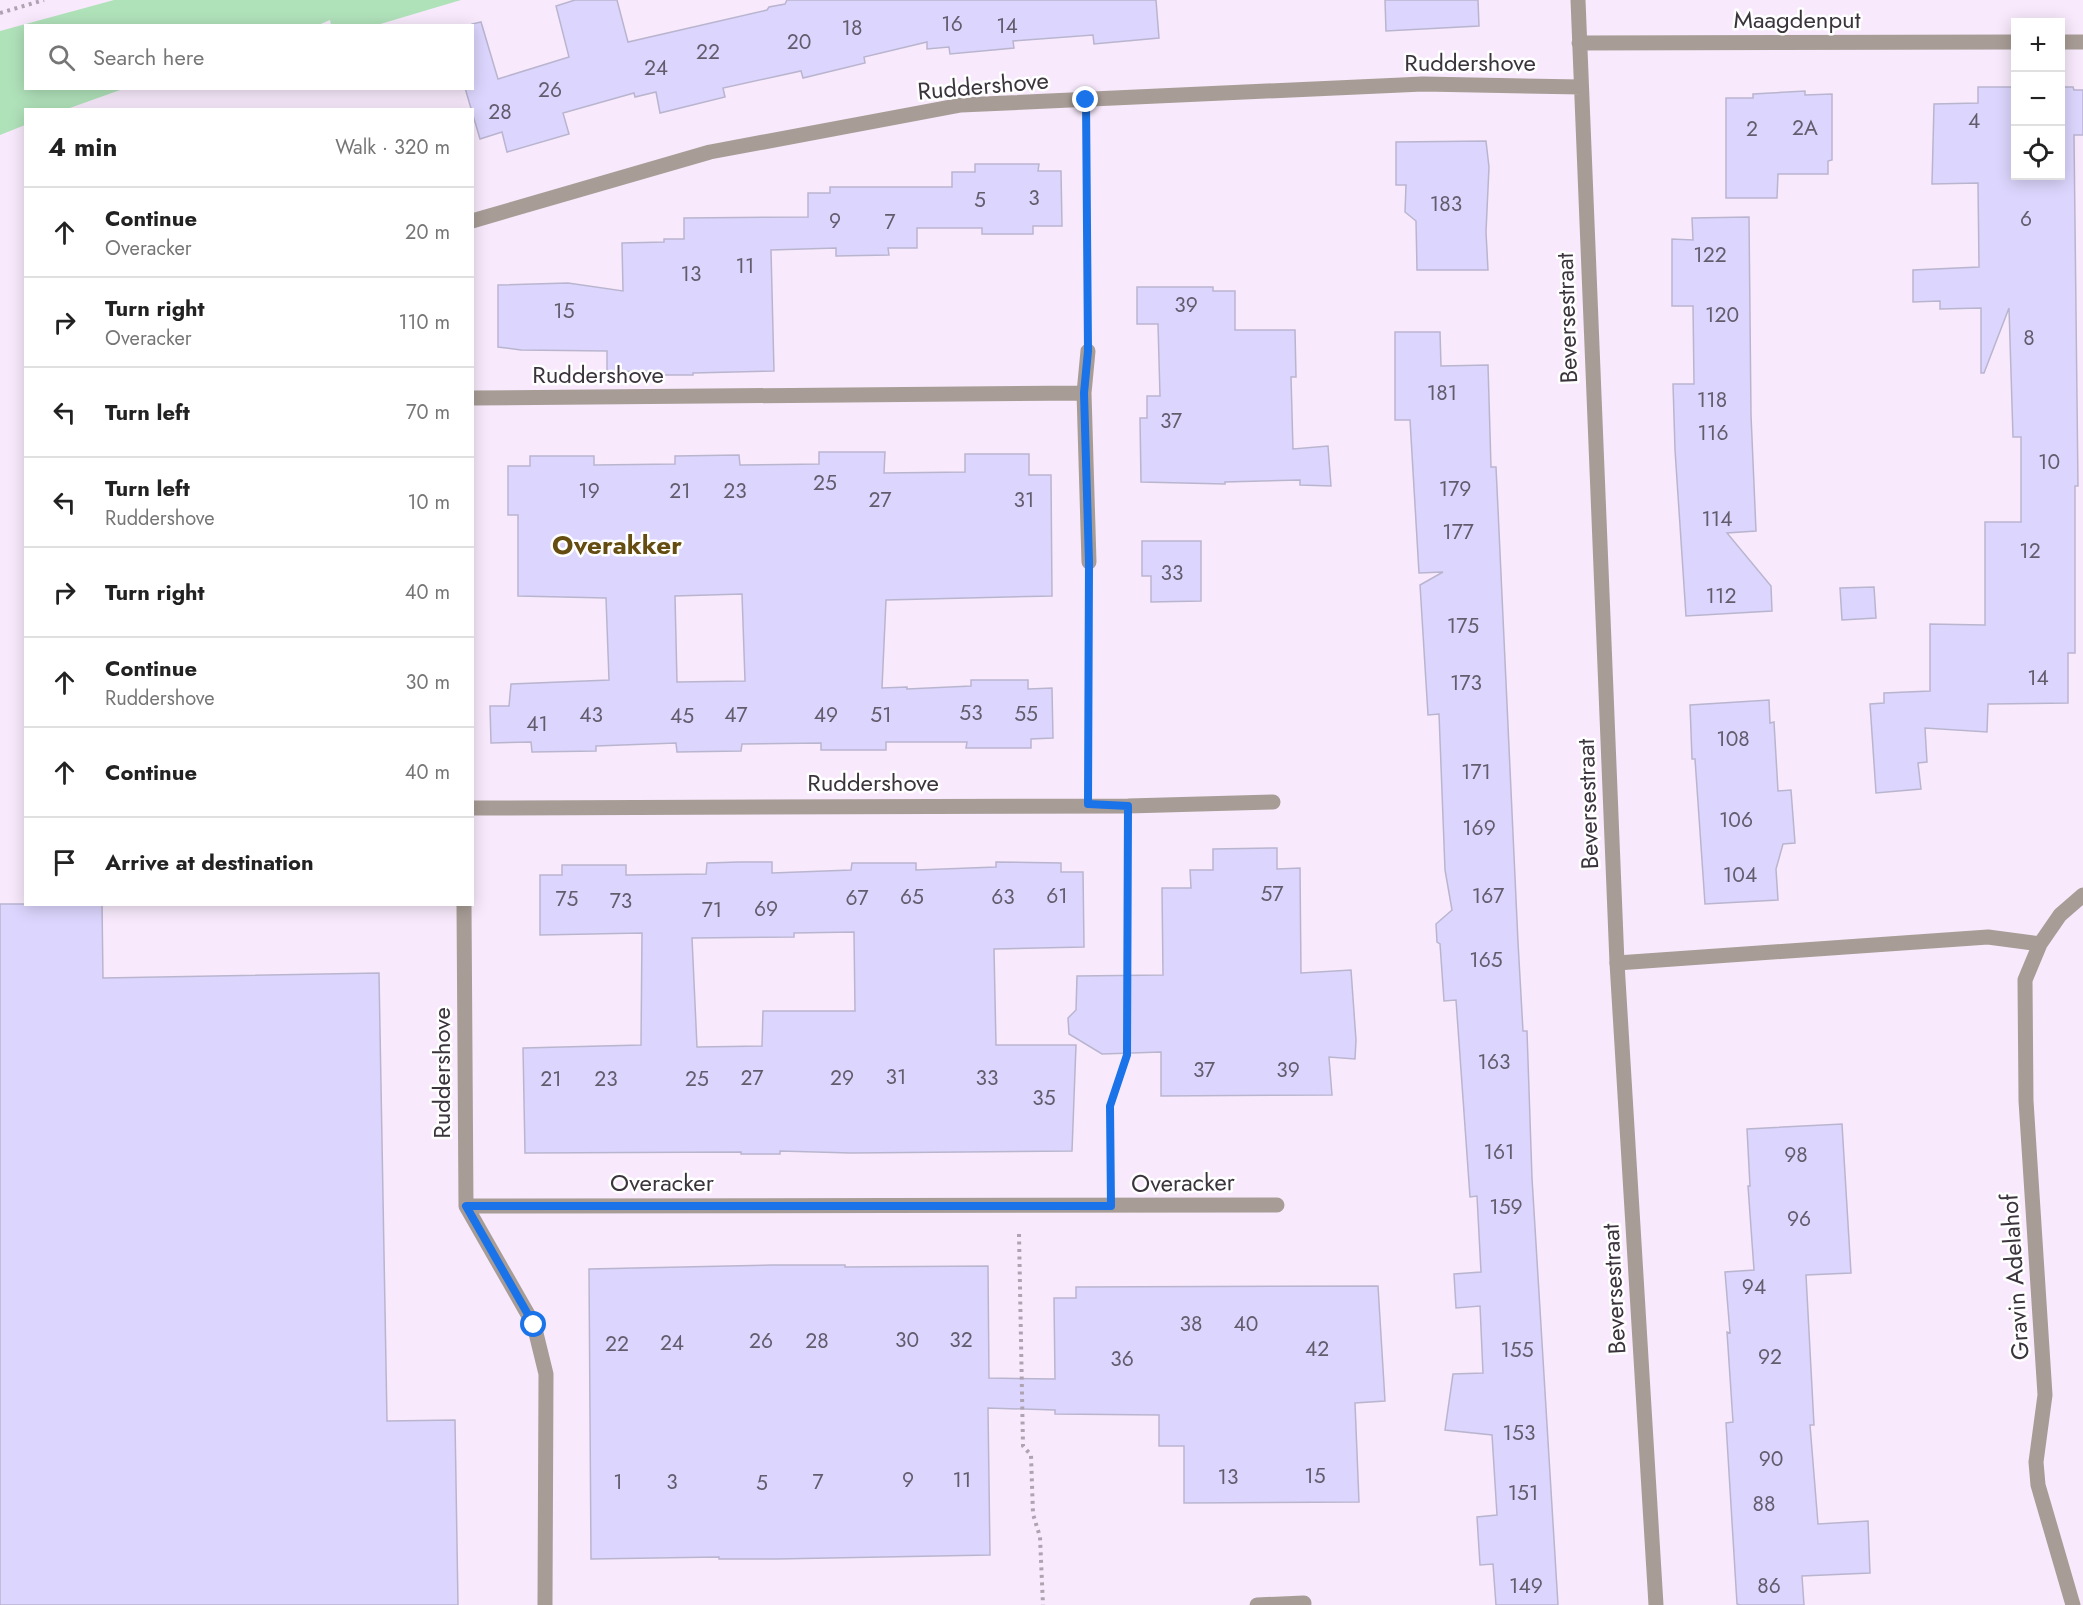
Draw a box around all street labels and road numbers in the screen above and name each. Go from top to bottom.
street label: Maagdenput [1734,2,1861,37]
street label: Ruddershove [1404,45,1536,80]
street label: Ruddershove [916,62,1050,109]
street label: Beversestraat [1547,252,1586,384]
street label: Ruddershove [532,357,664,392]
street label: Beversestraat [1568,738,1607,870]
street label: Ruddershove [807,765,939,800]
street label: Ruddershove [424,1007,459,1139]
street label: Overacker [1131,1164,1236,1201]
street label: Overacker [610,1165,715,1200]
street label: Gravin Adelahof [1991,1192,2038,1361]
street label: Beversestraat [1593,1223,1634,1355]

